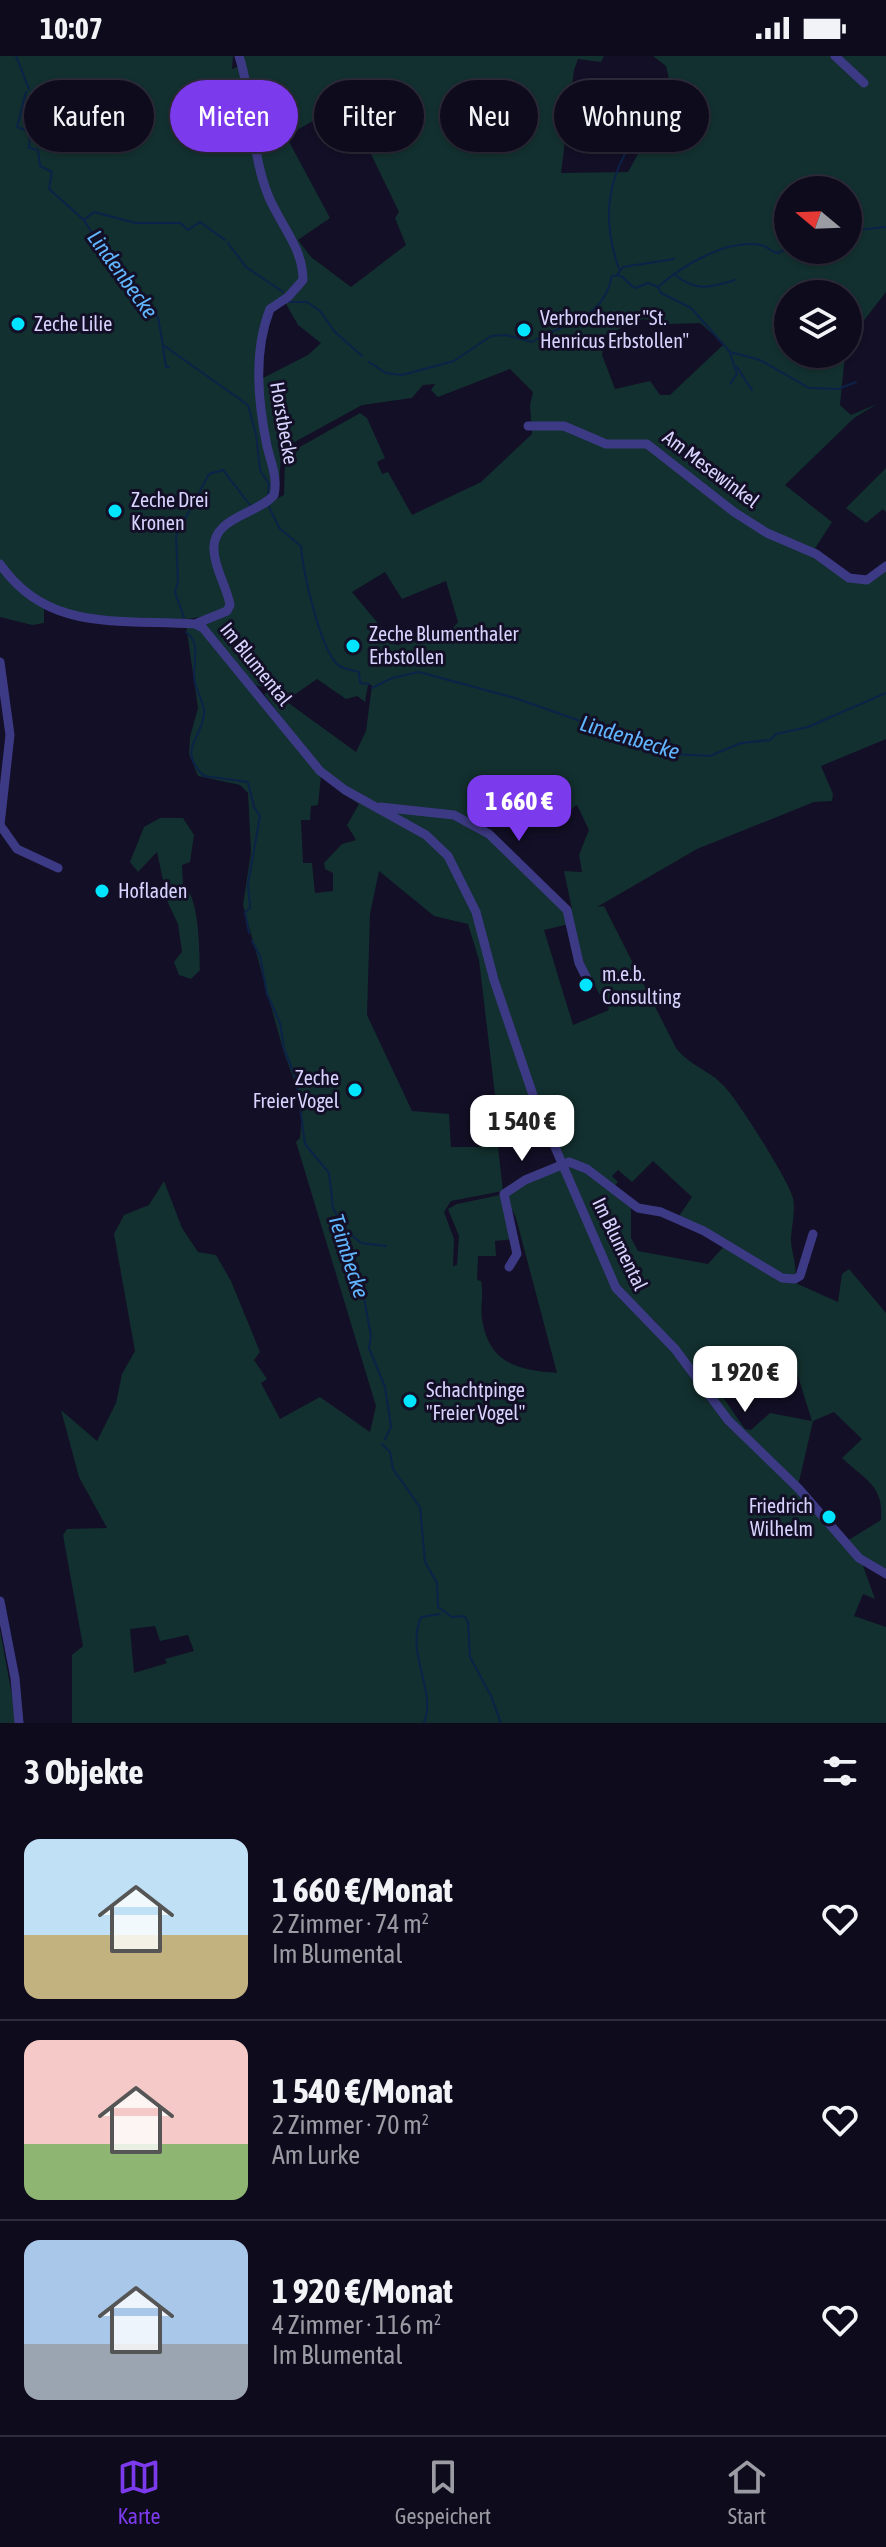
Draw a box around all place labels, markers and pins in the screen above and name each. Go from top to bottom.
place label: Verbrochener "St. Henricus Erbstollen" [540,306,689,352]
place label: Zeche Lilie [34,312,112,335]
marker: Zeche Lilie [9,315,27,333]
marker: Verbrochener "St. Henricus Erbstollen" [515,321,533,339]
place label: Zeche Drei Kronen [131,488,209,534]
marker: Zeche Drei Kronen [106,502,124,520]
place label: Zeche Blumenthaler Erbstollen [369,622,519,668]
marker: Zeche Blumenthaler Erbstollen [344,637,362,655]
pin: 1 660 € [445,775,593,843]
place label: Hofladen [118,879,187,902]
marker: Hofladen [93,882,111,900]
place label: m.e.b. Consulting [602,962,681,1008]
marker: m.e.b. Consulting [577,976,595,994]
place label: Zeche Freier Vogel [253,1066,340,1112]
marker: Zeche Freier Vogel [346,1081,364,1099]
pin: 1 540 € [448,1095,596,1163]
pin: 1 920 € [671,1346,819,1414]
place label: Schachtpinge "Freier Vogel" [426,1378,525,1424]
marker: Schachtpinge "Freier Vogel" [401,1392,419,1410]
place label: Friedrich Wilhelm [749,1494,813,1540]
marker: Friedrich Wilhelm [820,1508,838,1526]

